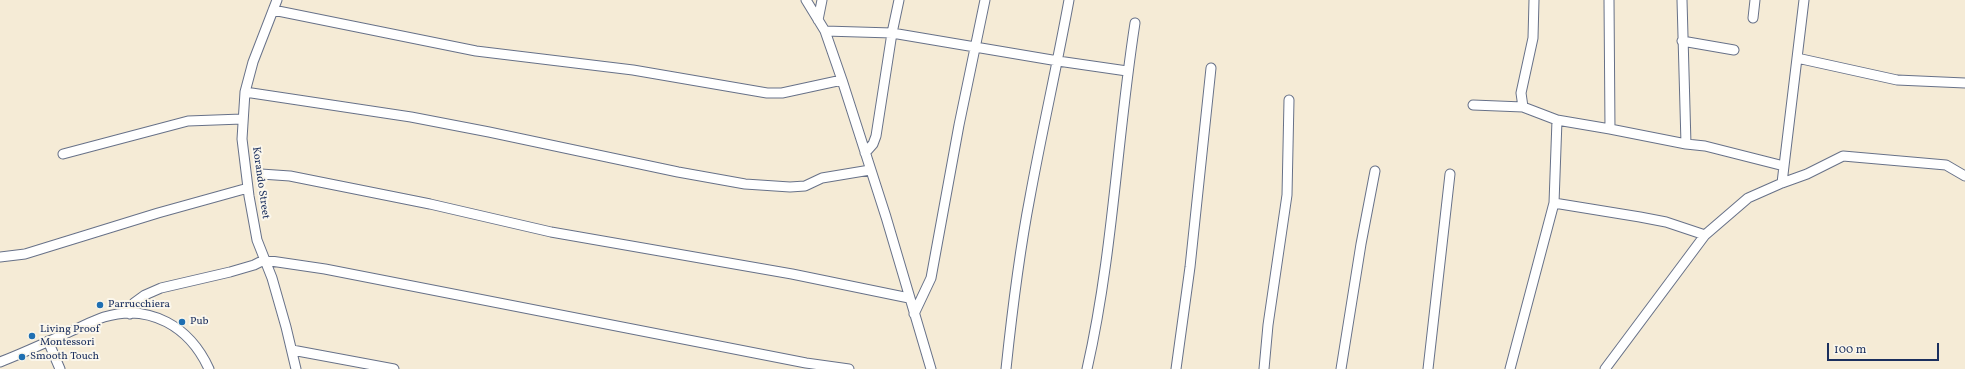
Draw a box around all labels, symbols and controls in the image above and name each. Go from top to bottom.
street label: Korando Street [248,146,272,220]
place label: Parrucchiera [108,298,170,312]
marker: Parrucchiera [95,300,105,310]
place label: Pub [190,315,209,329]
marker: Pub [177,317,187,327]
place label: Living Proof Montessori [40,323,99,349]
marker: Living Proof Montessori [27,331,37,341]
scale bar [1829,335,1941,361]
text: 100 m [1834,342,1866,358]
place label: Smooth Touch [30,350,99,364]
marker: Smooth Touch [17,352,27,362]

